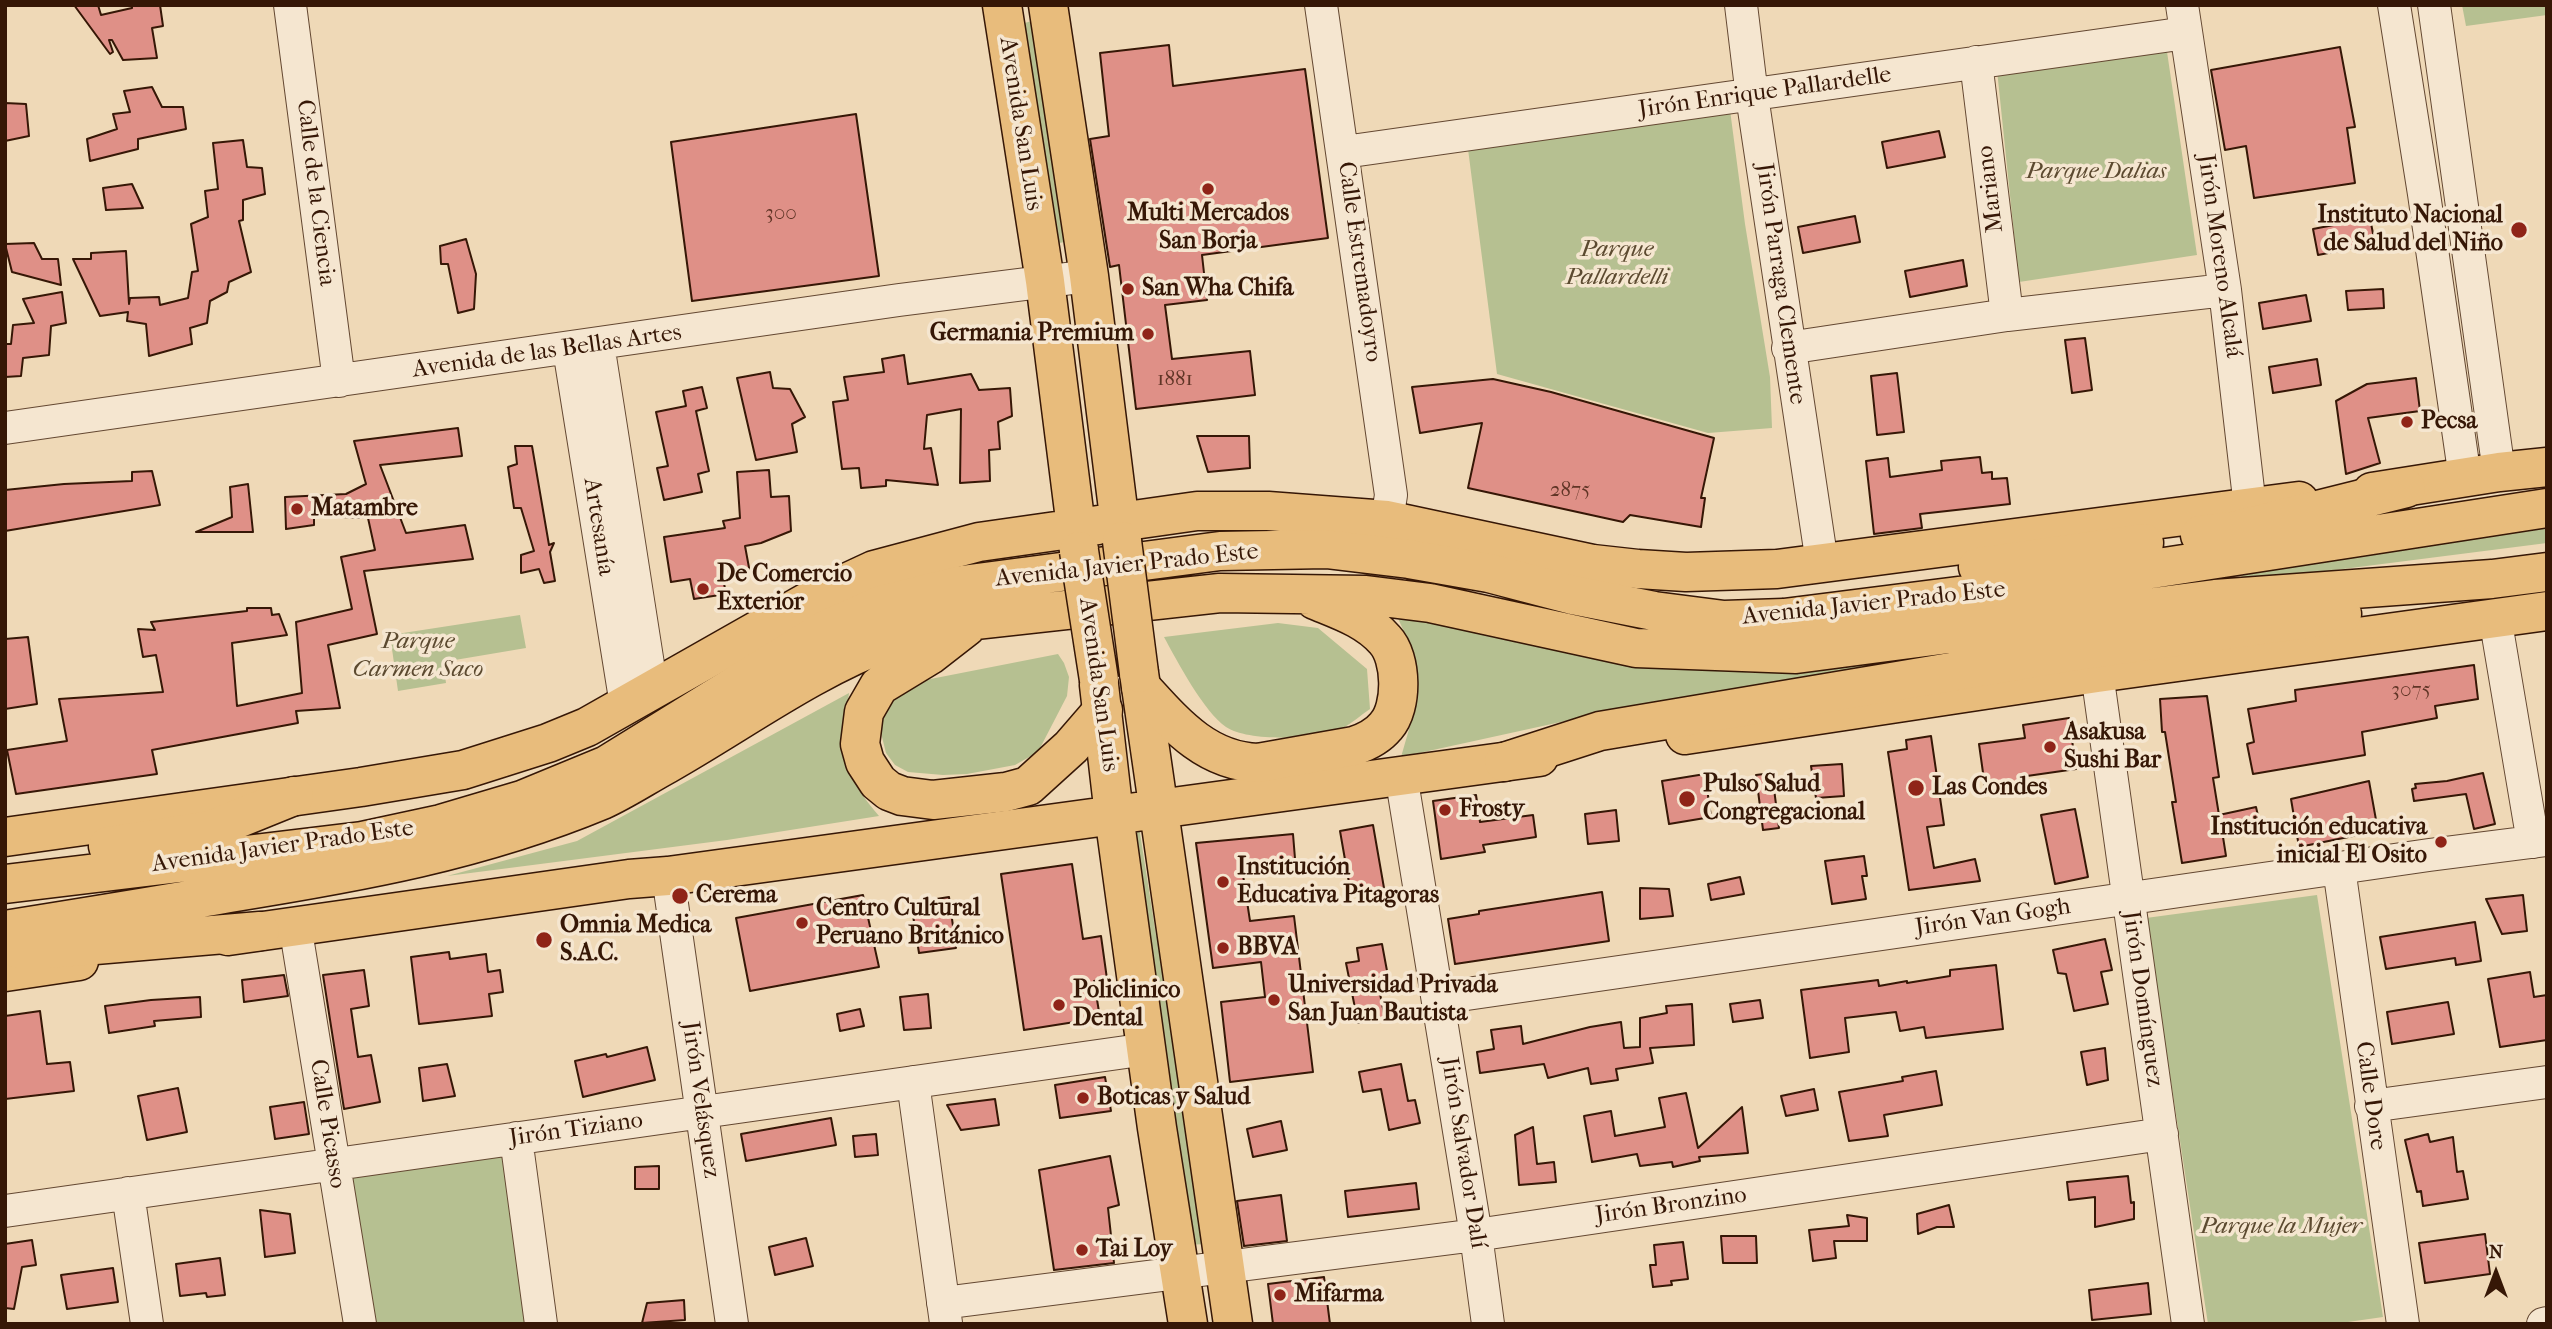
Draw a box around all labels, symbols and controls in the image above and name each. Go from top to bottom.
street label: Avenida San Luis [992,35,1048,213]
street label: Jirón Enrique Pallardelle [1637,61,1893,125]
street label: Calle de la Ciencia [289,98,341,288]
street label: Mariano [1971,144,2011,234]
street label: Jirón Moreno Alcalá [2190,152,2248,360]
park label: Parque Dalias [2026,158,2166,186]
street label: Calle Estremadoyro [1331,160,1387,364]
street label: Jirón Parraga Clemente [1749,162,1811,406]
marker: Multi Mercados San Borja [1200,181,1216,197]
place label: Multi Mercados San Borja [1127,200,1289,256]
house number: 300 [765,201,797,227]
place label: Instituto Nacional de Salud del Niño [2317,202,2503,258]
marker: Instituto Nacional de Salud del Niño [2509,220,2529,240]
park label: Parque Pallardelli [1566,236,1668,292]
place label: San Wha Chifa [1142,275,1294,303]
marker: San Wha Chifa [1120,281,1136,297]
street label: Avenida de las Bellas Artes [411,319,683,385]
place label: Germania Premium [930,320,1134,348]
marker: Germania Premium [1140,326,1156,342]
house number: 1881 [1157,367,1193,393]
place label: Pecsa [2421,408,2477,436]
marker: Pecsa [2399,414,2415,430]
street label: Artesanía [576,476,620,578]
house number: 2875 [1550,478,1590,504]
place label: Matambre [311,495,418,523]
marker: Matambre [289,501,305,517]
street label: Avenida Javier Prado Este [994,538,1260,594]
place label: De Comercio Exterior [717,561,852,617]
street label: Avenida Javier Prado Este [1741,576,2007,632]
marker: De Comercio Exterior [695,581,711,597]
street label: Avenida San Luis [1072,596,1124,774]
park label: Parque Carmen Saco [353,628,483,684]
house number: 3075 [2391,678,2431,704]
place label: Asakusa Sushi Bar [2064,719,2161,775]
marker: Asakusa Sushi Bar [2042,739,2058,755]
place label: Pulso Salud Congregacional [1703,771,1865,827]
place label: Las Condes [1932,774,2047,802]
marker: Las Condes [1906,778,1926,798]
marker: Pulso Salud Congregacional [1677,789,1697,809]
place label: Frosty [1459,796,1524,824]
marker: Frosty [1437,802,1453,818]
street label: Avenida Javier Prado Este [150,814,416,880]
place label: Institución educativa inicial El Osito [2211,814,2427,870]
marker: Institución educativa inicial El Osito [2433,834,2449,850]
place label: Institución Educativa Pitagoras [1237,854,1439,910]
marker: Institución Educativa Pitagoras [1215,874,1231,890]
place label: Cerema [696,882,777,910]
marker: Cerema [670,886,690,906]
street label: Jirón Van Gogh [1913,893,2073,943]
place label: Centro Cultural Peruano Británico [816,895,1004,951]
street label: Jirón Domínguez [2115,909,2169,1089]
place label: Omnia Medica S.A.C. [560,912,711,968]
marker: Centro Cultural Peruano Británico [794,915,810,931]
marker: Omnia Medica S.A.C. [534,930,554,950]
place label: BBVA [1237,934,1298,962]
marker: BBVA [1215,940,1231,956]
place label: Universidad Privada San Juan Bautista [1288,972,1497,1028]
place label: Policlinico Dental [1073,977,1180,1033]
marker: Universidad Privada San Juan Bautista [1266,992,1282,1008]
marker: Policlinico Dental [1051,997,1067,1013]
street label: Jirón Velásquez [675,1020,725,1180]
street label: Calle Dore [2348,1040,2392,1152]
street label: Jirón Salvador Dalí [1434,1055,1492,1251]
street label: Calle Picasso [303,1057,351,1191]
place label: Boticas y Salud [1097,1084,1250,1112]
marker: Boticas y Salud [1075,1090,1091,1106]
street label: Jirón Tiziano [507,1106,645,1154]
street label: Jirón Bronzino [1594,1181,1748,1231]
park label: Parque la Mujer [2200,1213,2362,1241]
place label: Tai Loy [1096,1236,1172,1264]
north arrow [2461,1238,2531,1308]
text: N [2489,1241,2503,1263]
marker: Tai Loy [1074,1242,1090,1258]
place label: Mifarma [1294,1281,1383,1309]
marker: Mifarma [1272,1287,1288,1303]

